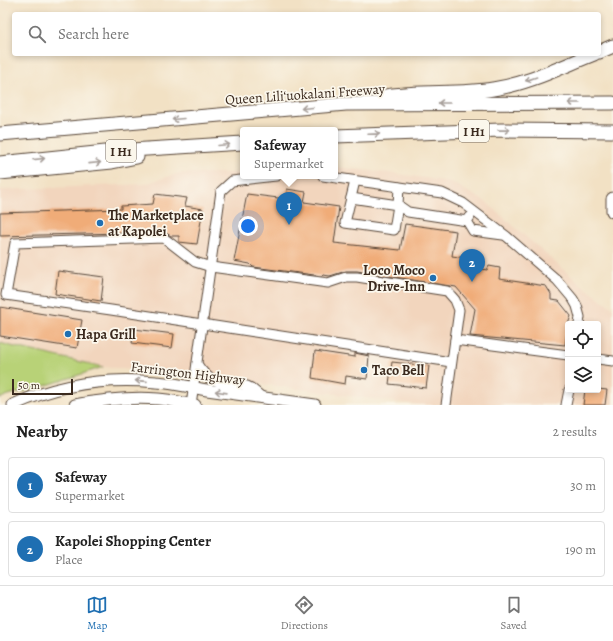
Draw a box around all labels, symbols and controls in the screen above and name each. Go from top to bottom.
search box [12,12,601,56]
icon: search [26,23,48,45]
text: Search here [58,24,129,44]
one-way arrow [526,75,538,83]
street label: Queen Liliʻuokalani Freeway [225,79,386,110]
one-way arrow [438,99,451,107]
one-way arrow [568,99,581,107]
one-way arrow [301,104,314,111]
one-way arrow [172,115,185,122]
road number: I H1 [459,120,489,142]
popup [240,127,338,179]
one-way arrow [497,127,510,134]
one-way arrow [367,131,380,138]
text: Safeway [254,135,306,155]
road number: I H1 [106,140,136,162]
one-way arrow [217,141,230,148]
one-way arrow [32,155,45,163]
text: Supermarket [254,155,324,172]
one-way arrow [88,160,101,167]
pin: 1 [276,192,302,225]
place label: The Marketplace at Kapolei [108,206,204,241]
your location [238,216,258,236]
marker: The Marketplace at Kapolei [95,218,105,228]
pin: 2 [459,249,485,282]
place label: Loco Moco Drive-Inn [363,261,425,296]
marker: Loco Moco Drive-Inn [428,273,438,283]
map controls [565,321,601,393]
button: locate [565,321,601,357]
place label: Hapa Grill [76,325,136,344]
marker: Hapa Grill [63,329,73,339]
street label: Farrington Highway [130,357,247,390]
button: layers [565,357,601,393]
place label: Taco Bell [372,361,424,380]
marker: Taco Bell [359,365,369,375]
scale bar [12,377,73,396]
one-way arrow [135,377,148,384]
text: 50 m [18,378,40,393]
one-way arrow [215,388,228,396]
text: Nearby [16,420,67,443]
text: 2 results [553,423,597,440]
text: Safeway [55,467,107,487]
text: 1 [28,477,32,494]
text: 30 m [570,477,596,494]
text: Supermarket [55,487,125,504]
text: Kapolei Shopping Center [55,531,211,551]
text: 2 [27,541,33,558]
text: 190 m [565,541,596,558]
text: Place [55,551,83,568]
tab: Map [86,594,108,633]
tab: Directions [281,594,328,633]
tab: Saved [501,594,527,633]

